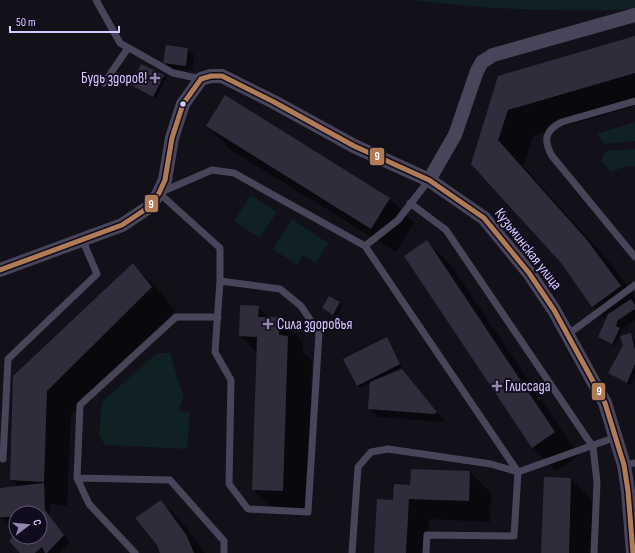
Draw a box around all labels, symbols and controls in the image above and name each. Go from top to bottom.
scale bar [10,8,119,34]
text: 50 m [16,15,36,30]
place label: Будь здоров! [81,69,147,88]
marker: Будь здоров! [150,73,160,83]
unlabelled marker [178,99,188,109]
line badge: 9 [369,147,385,166]
text: 9 [374,150,380,163]
line badge: 9 [144,194,159,213]
text: 9 [148,198,154,211]
street label: Кузьминская улица [490,204,566,294]
place label: Сила здоровья [277,315,352,334]
marker: Сила здоровья [262,318,274,330]
place label: Глиссада [505,377,551,396]
marker: Глиссада [492,381,502,391]
line badge: 9 [591,382,606,401]
text: 9 [596,385,602,398]
north arrow [8,505,48,545]
text: С [30,518,44,527]

